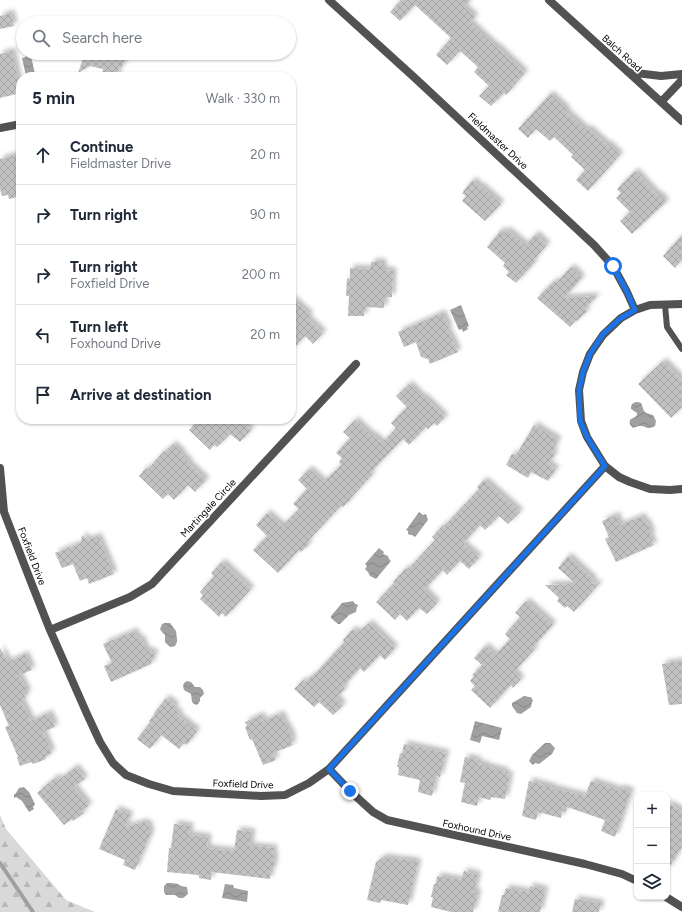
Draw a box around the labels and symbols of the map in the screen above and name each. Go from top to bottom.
street label: Balch Road [599,31,645,75]
street label: Fieldmaster Drive [465,110,531,173]
route start [604,257,622,275]
street label: Martingale Circle [177,475,239,540]
street label: Foxfield Drive [15,525,49,587]
street label: Foxfield Drive [212,776,274,792]
route end [341,782,359,800]
street label: Foxhound Drive [441,816,513,844]

